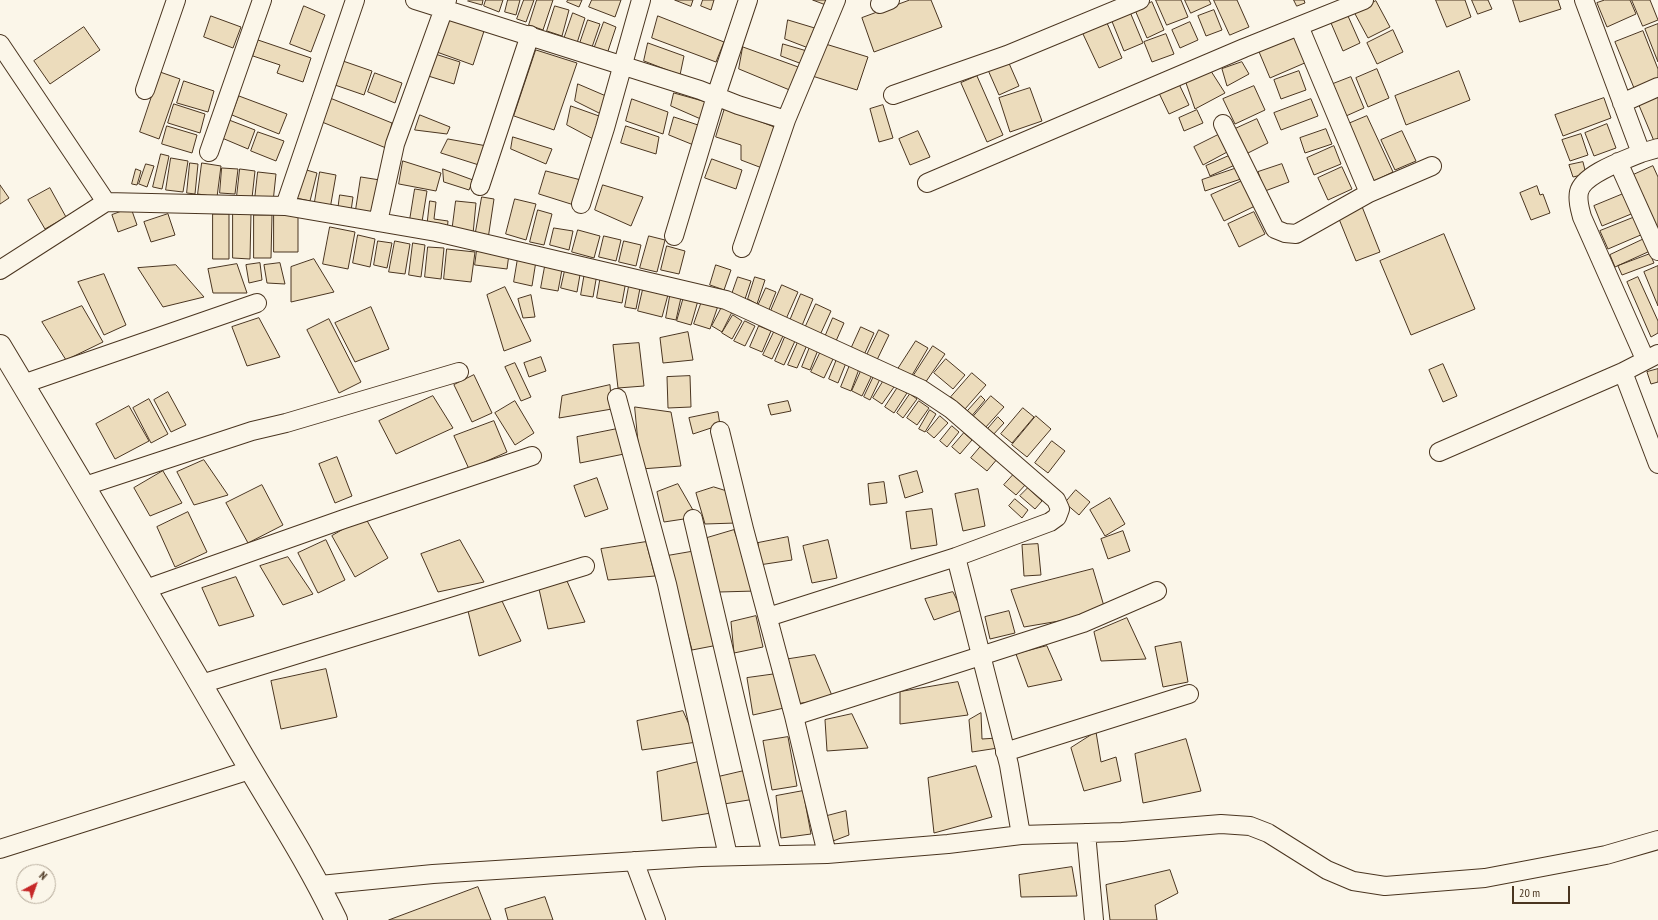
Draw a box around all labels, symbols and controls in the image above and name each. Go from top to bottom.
north arrow [16,864,56,904]
text: N [36,868,50,883]
scale bar [1514,878,1572,904]
text: 20 m [1519,885,1540,900]

